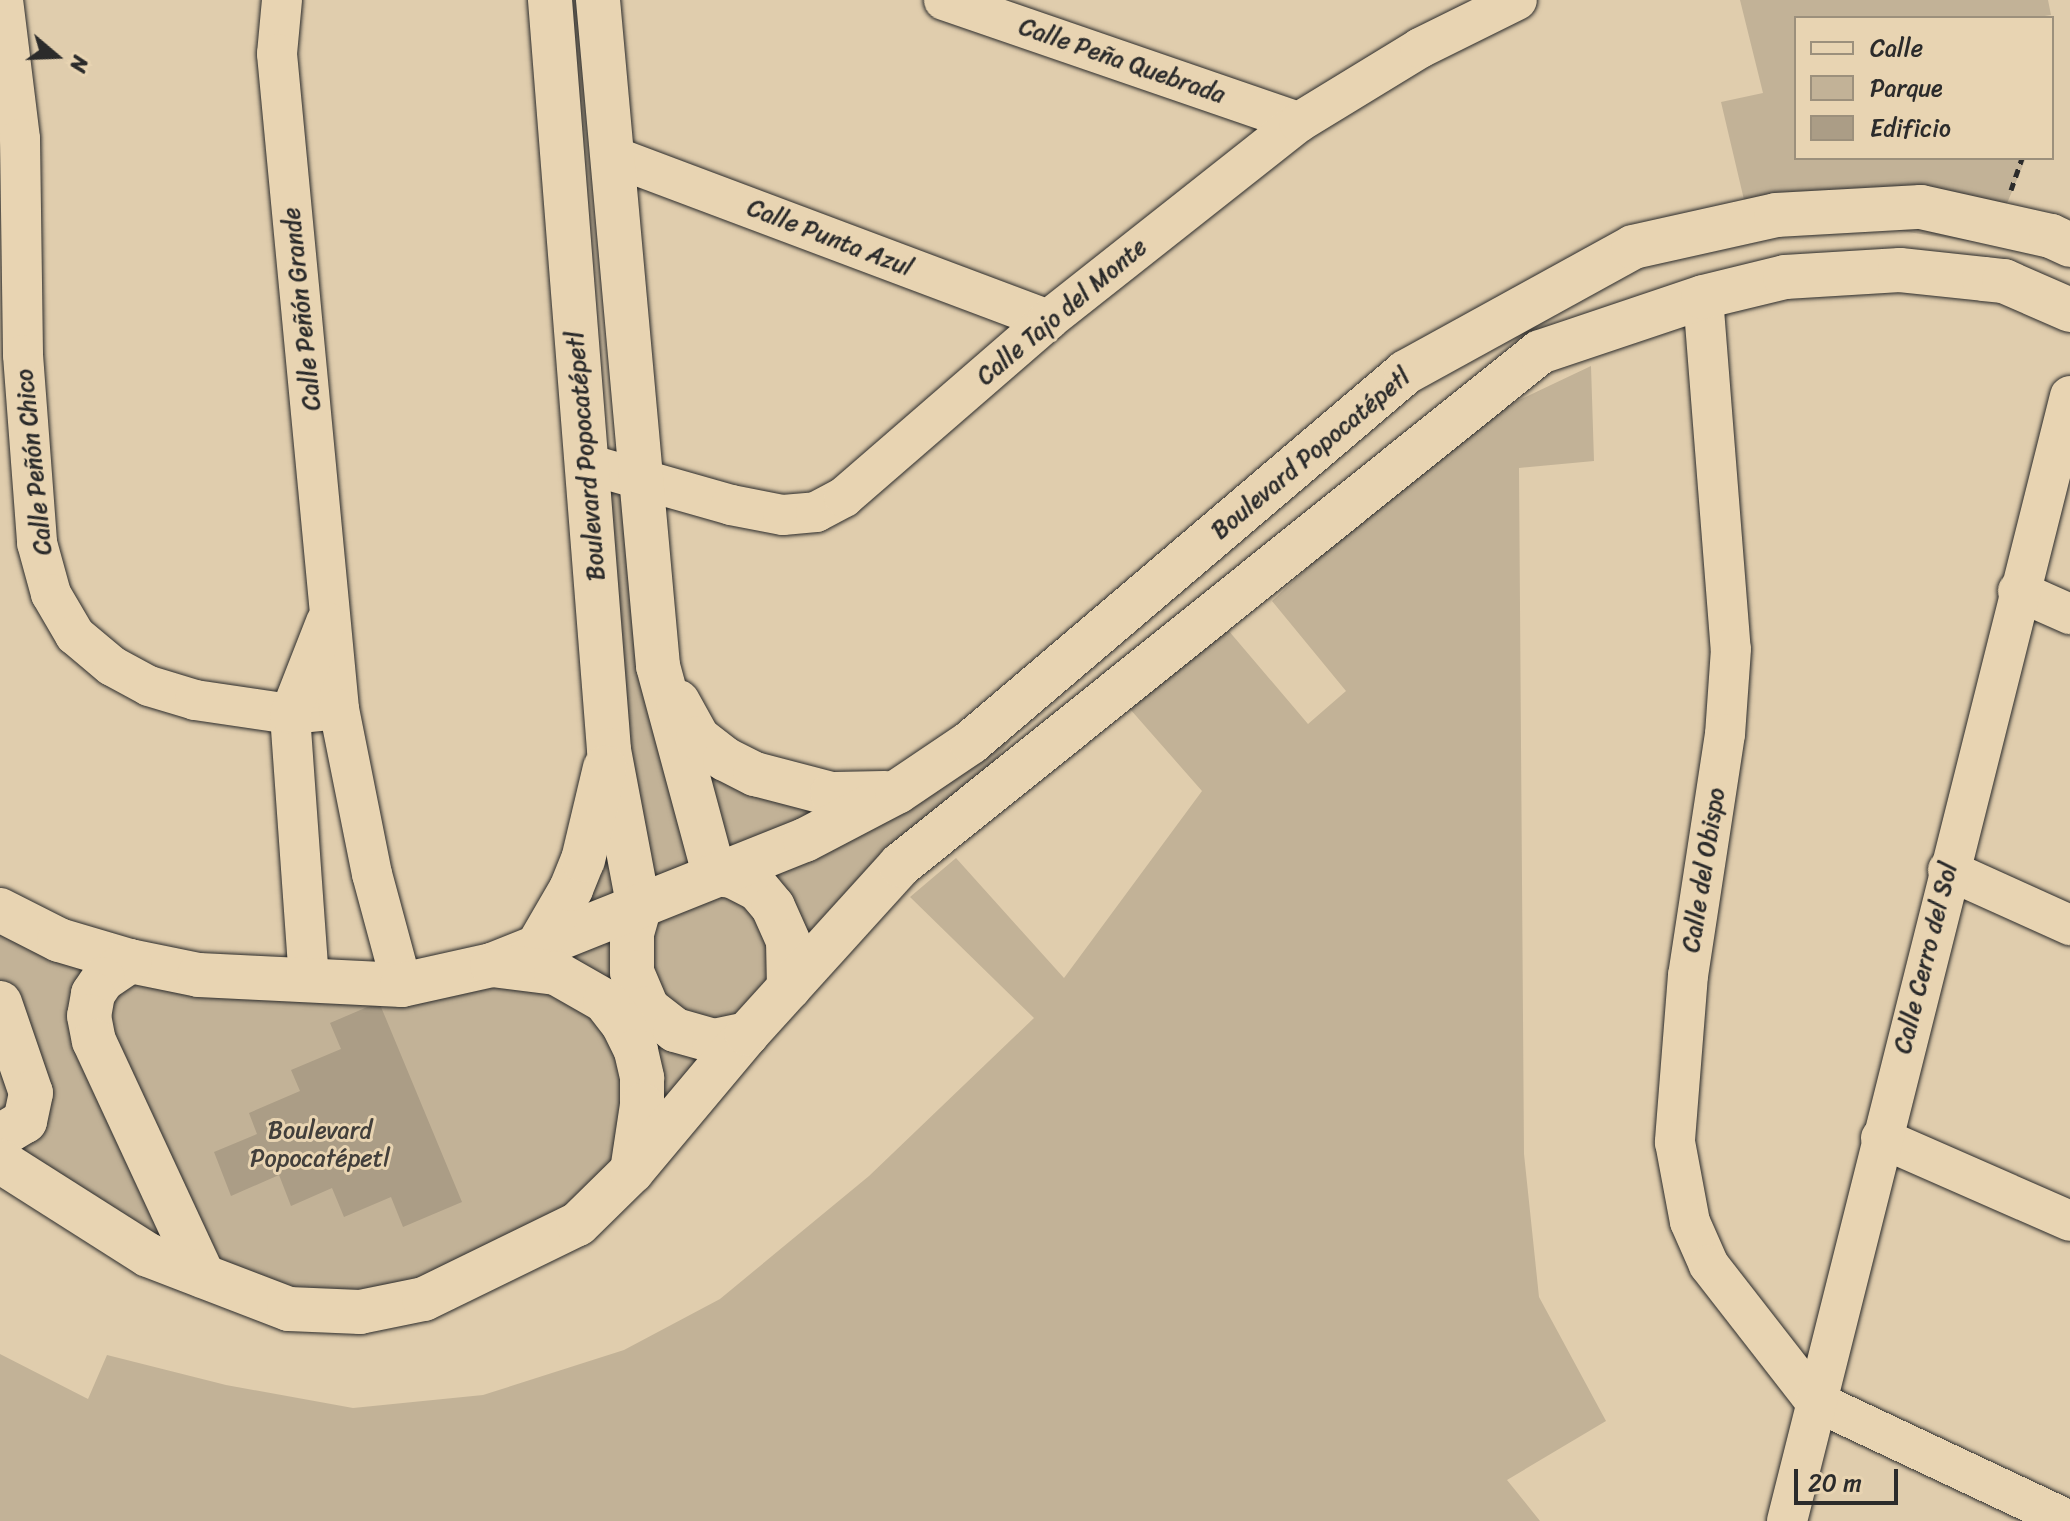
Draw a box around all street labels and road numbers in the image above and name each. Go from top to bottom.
street label: Calle Peña Quebrada [1014,12,1230,110]
street label: Calle Punta Azul [743,193,917,283]
street label: Calle Peñón Grande [277,205,327,413]
street label: Calle Tajo del Monte [971,232,1153,392]
street label: Boulevard Popocatépetl [561,330,611,582]
street label: Boulevard Popocatépetl [1206,362,1416,546]
street label: Calle Peñón Chico [10,367,58,557]
street label: Calle del Obispo [1677,784,1731,956]
street label: Calle Cerro del Sol [1888,859,1964,1057]

